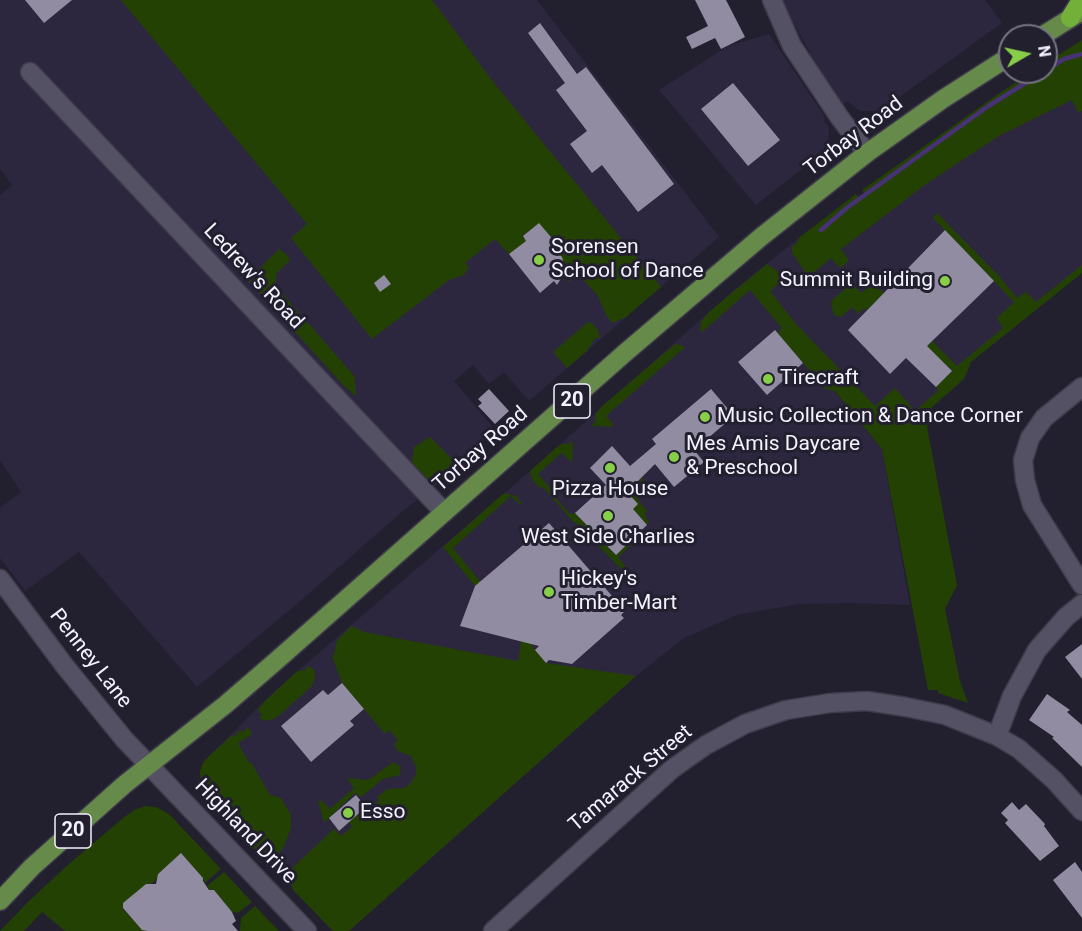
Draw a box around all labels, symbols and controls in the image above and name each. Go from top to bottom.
north arrow [998,24,1058,84]
text: N [1034,44,1055,58]
street label: Torbay Road [800,92,908,182]
street label: Ledrew's Road [198,219,308,335]
place label: Sorensen School of Dance [551,235,704,285]
marker: Sorensen School of Dance [532,253,546,267]
place label: Summit Building [780,268,933,294]
marker: Summit Building [938,274,952,288]
place label: Tirecraft [780,366,859,392]
marker: Tirecraft [761,372,775,386]
road number: 20 [554,384,590,418]
street label: Torbay Road [429,402,533,498]
place label: Music Collection & Dance Corner [717,404,1023,430]
marker: Music Collection & Dance Corner [698,410,712,424]
place label: Mes Amis Daycare & Preschool [686,432,860,482]
marker: Mes Amis Daycare & Preschool [667,450,681,464]
marker: Pizza House [603,461,617,475]
place label: Pizza House [552,477,668,503]
marker: West Side Charlies [601,509,615,523]
place label: West Side Charlies [521,525,695,551]
place label: Hickey's Timber-Mart [561,567,677,617]
marker: Hickey's Timber-Mart [542,585,556,599]
street label: Penney Lane [43,604,137,714]
street label: Tamarack Street [564,720,698,838]
street label: Highland Drive [189,774,301,890]
place label: Esso [360,800,406,826]
marker: Esso [341,806,355,820]
road number: 20 [55,814,91,848]

